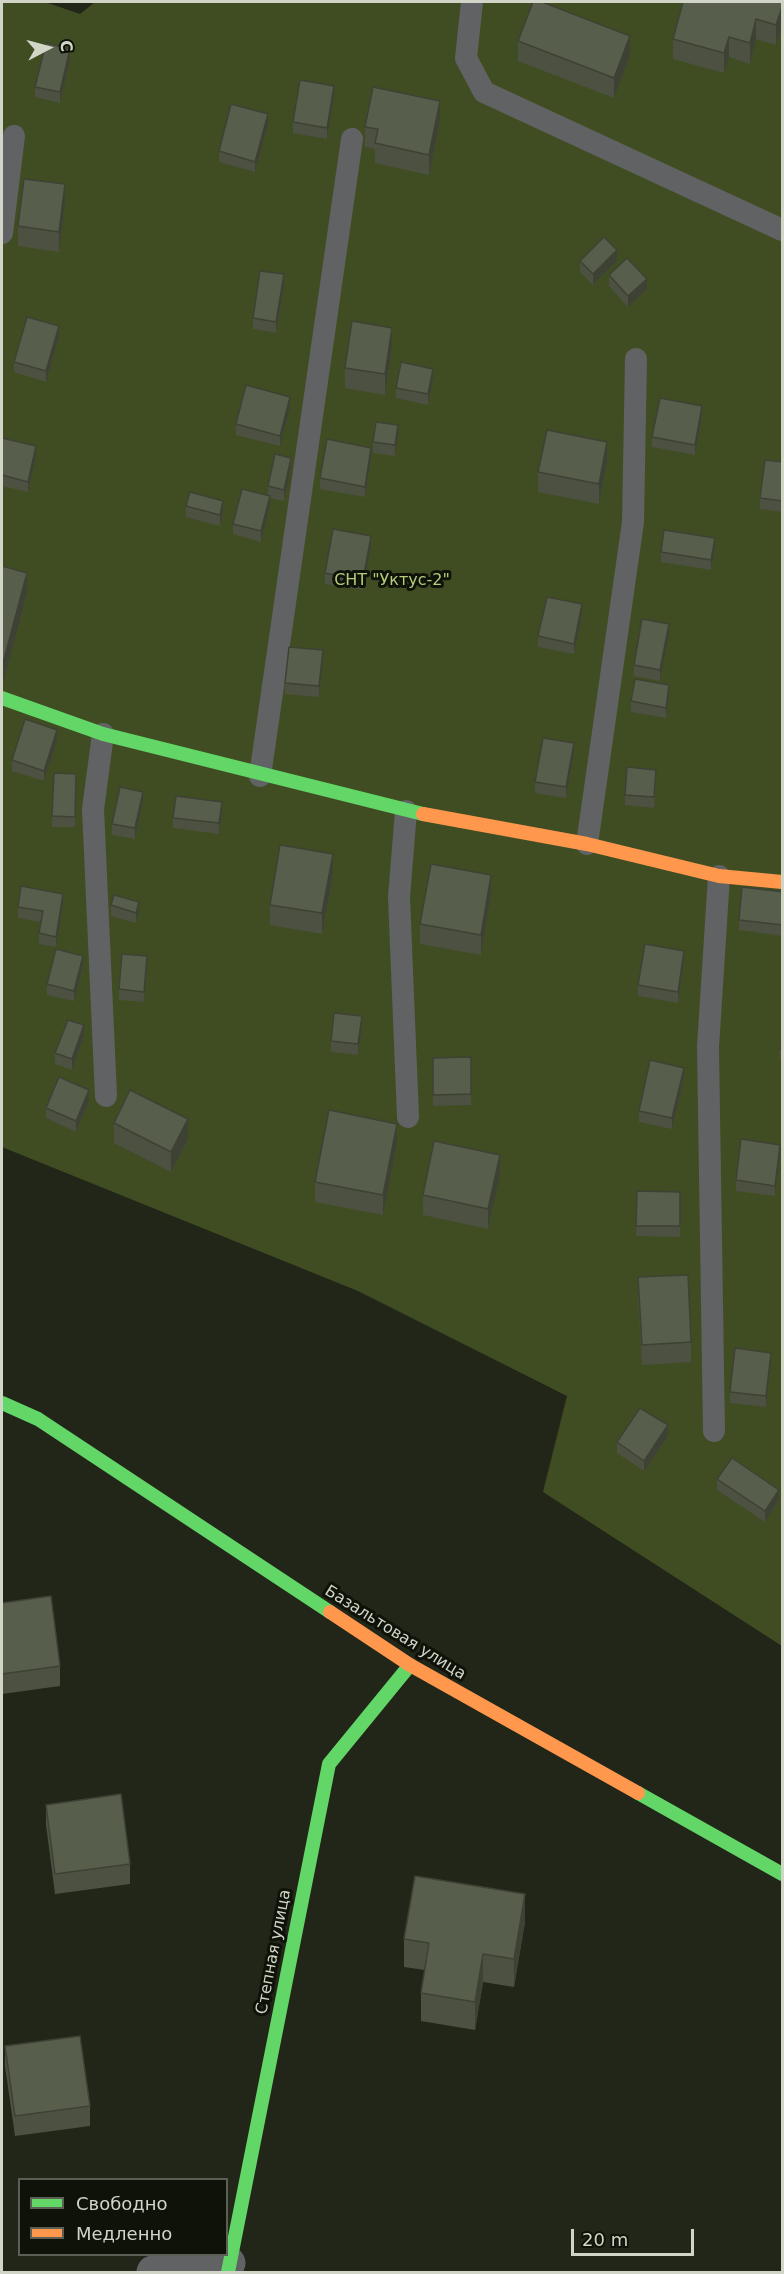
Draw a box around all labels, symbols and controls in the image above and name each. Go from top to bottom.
north arrow [18,18,78,78]
text: С [56,39,76,53]
park label: СНТ "Уктус-2" [334,571,450,591]
street label: Базальтовая улица [321,1582,469,1684]
street label: Степная улица [253,1888,295,2016]
legend [18,2178,228,2256]
text: Свободно [76,2193,168,2214]
scale bar [574,2217,697,2255]
text: Медленно [76,2223,172,2244]
text: 20 m [582,2229,628,2250]

